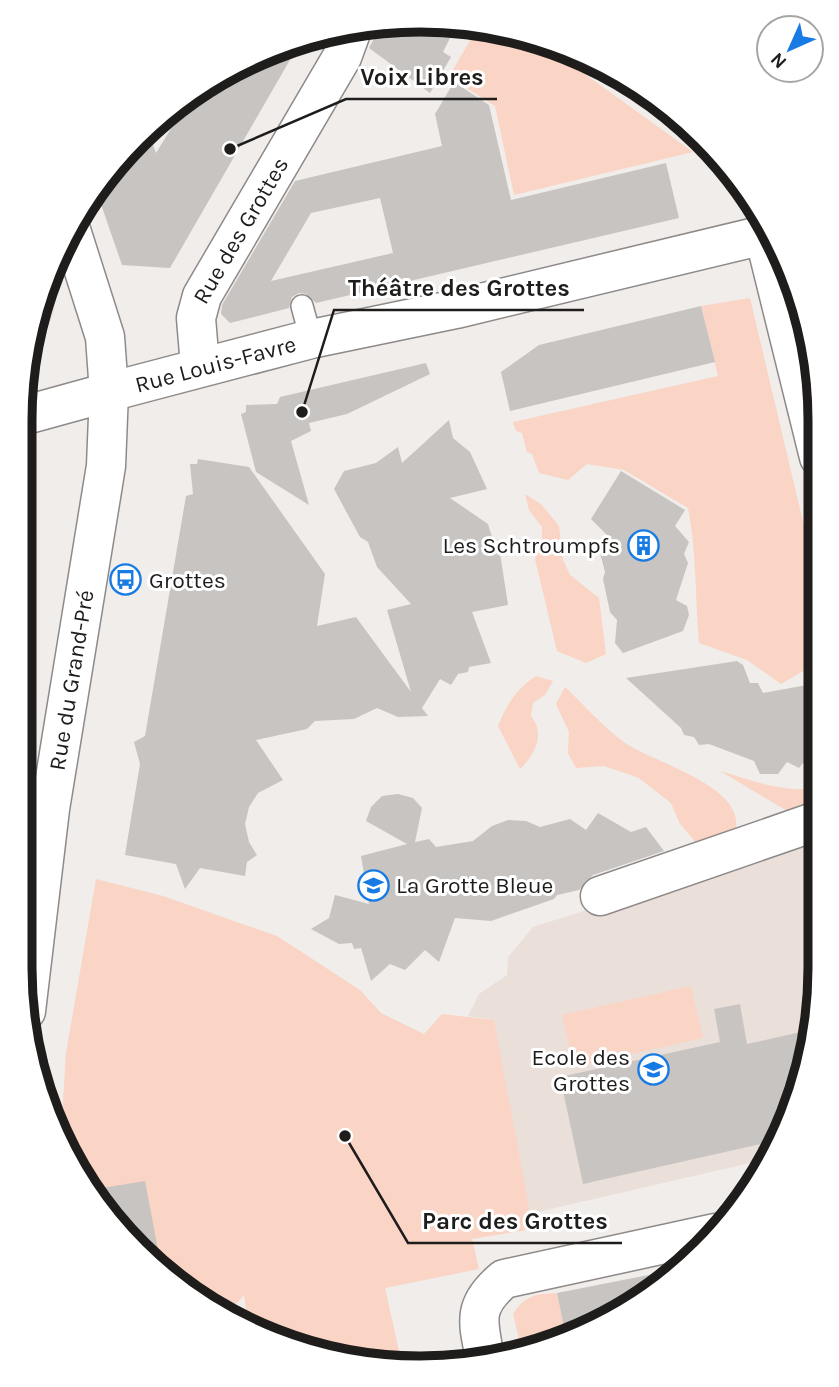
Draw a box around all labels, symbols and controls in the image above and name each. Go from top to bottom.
north arrow [755,14,825,84]
text: N [766,48,791,73]
callout: Voix Libres [346,54,497,99]
text: Voix Libres [360,63,484,91]
street label: Rue des Grottes [187,153,294,309]
callout: Théâtre des Grottes [334,265,584,310]
text: Théâtre des Grottes [348,274,570,302]
street label: Rue Louis-Favre [132,331,299,399]
building icon: Les Schtroumpfs [626,528,660,562]
place label: Les Schtroumpfs [442,532,620,559]
bus stop icon: Grottes [109,563,143,597]
place label: Grottes [149,567,226,594]
street label: Rue du Grand-Pré [43,588,100,772]
school or university icon: La Grotte Bleue [356,868,390,902]
place label: La Grotte Bleue [396,872,553,899]
place label: Ecole des Grottes [531,1044,630,1097]
school or university icon: Ecole des Grottes [636,1053,670,1087]
callout: Parc des Grottes [408,1198,622,1243]
text: Parc des Grottes [422,1207,608,1235]

